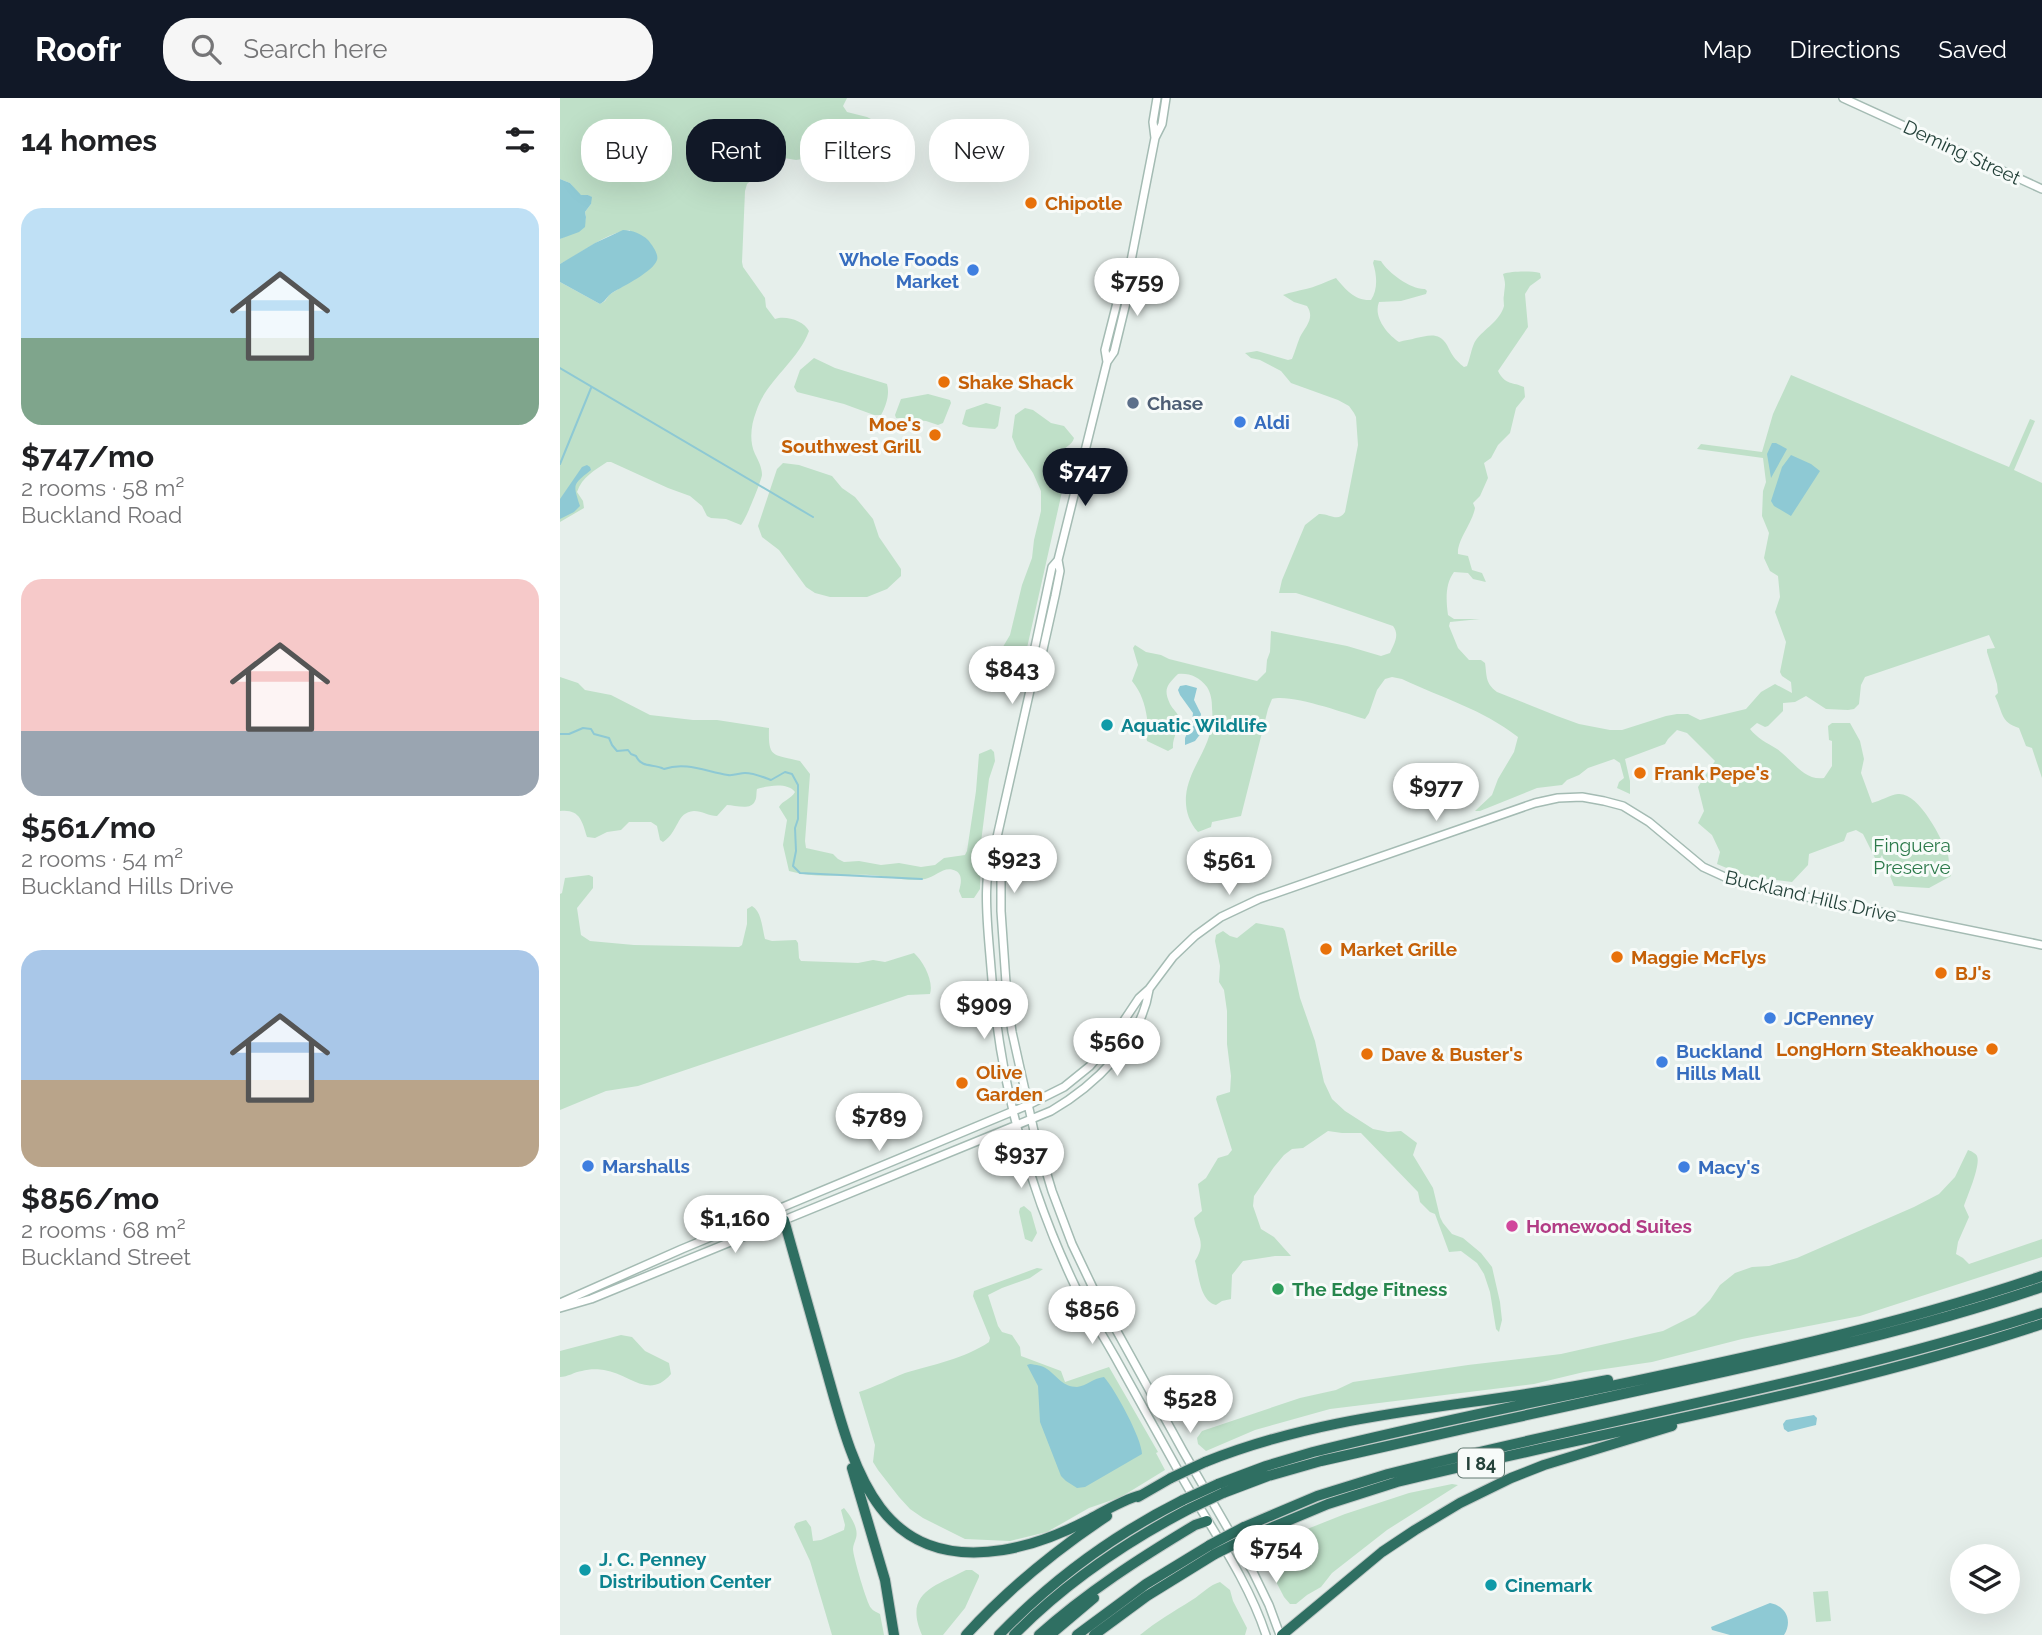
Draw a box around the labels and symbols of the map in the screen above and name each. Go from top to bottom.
street label: Deming Street [1900,115,2025,189]
place label: Chipotle [1045,192,1122,214]
marker: Chipotle [1023,195,1039,211]
place label: Whole Foods Market [839,248,960,292]
pin: $759 [1096,258,1178,318]
marker: Whole Foods Market [965,262,981,278]
place label: Shake Shack [958,371,1074,393]
marker: Shake Shack [936,374,952,390]
place label: Chase [1147,392,1203,414]
marker: Chase [1125,395,1141,411]
place label: Aldi [1254,411,1290,433]
place label: Moe's Southwest Grill [781,413,922,457]
marker: Aldi [1232,414,1248,430]
marker: Moe's Southwest Grill [927,427,943,443]
pin: $747 [1044,448,1126,508]
pin: $843 [971,646,1053,706]
place label: Aquatic Wildlife [1121,714,1267,736]
marker: Aquatic Wildlife [1099,717,1115,733]
place label: Frank Pepe's [1654,762,1769,784]
pin: $977 [1395,764,1477,823]
marker: Frank Pepe's [1632,765,1648,781]
park label: Finguera Preserve [1873,834,1951,878]
pin: $923 [973,836,1055,895]
pin: $561 [1188,838,1270,897]
street label: Buckland Hills Drive [1723,866,1899,926]
place label: Market Grille [1340,938,1457,960]
marker: Market Grille [1318,941,1334,957]
place label: Maggie McFlys [1631,946,1766,968]
marker: Maggie McFlys [1609,949,1625,965]
place label: BJ's [1955,962,1991,984]
marker: BJ's [1933,965,1949,981]
pin: $909 [943,982,1025,1041]
place label: JCPenney [1784,1007,1874,1029]
marker: JCPenney [1762,1010,1778,1026]
pin: $560 [1076,1018,1158,1078]
place label: LongHorn Steakhouse [1776,1038,1978,1060]
place label: Buckland Hills Mall [1676,1040,1763,1084]
marker: LongHorn Steakhouse [1984,1041,2000,1057]
place label: Dave & Buster's [1381,1043,1523,1065]
marker: Dave & Buster's [1359,1046,1375,1062]
marker: Buckland Hills Mall [1654,1054,1670,1070]
place label: Olive Garden [976,1061,1043,1105]
marker: Olive Garden [954,1075,970,1091]
pin: $789 [838,1094,920,1153]
pin: $937 [980,1130,1062,1190]
place label: Marshalls [602,1155,690,1177]
place label: Macy's [1698,1156,1760,1178]
marker: Marshalls [580,1158,596,1174]
marker: Macy's [1676,1159,1692,1175]
pin: $1,160 [678,1196,792,1255]
place label: Homewood Suites [1526,1215,1692,1237]
marker: Homewood Suites [1504,1218,1520,1234]
place label: The Edge Fitness [1292,1278,1447,1300]
marker: The Edge Fitness [1270,1281,1286,1297]
pin: $856 [1051,1286,1133,1346]
pin: $528 [1149,1376,1231,1435]
road number: I 84 [1458,1448,1504,1478]
pin: $754 [1235,1526,1317,1585]
place label: J. C. Penney Distribution Center [599,1548,772,1592]
marker: J. C. Penney Distribution Center [577,1562,593,1578]
place label: Cinemark [1505,1574,1593,1596]
marker: Cinemark [1483,1577,1499,1593]

